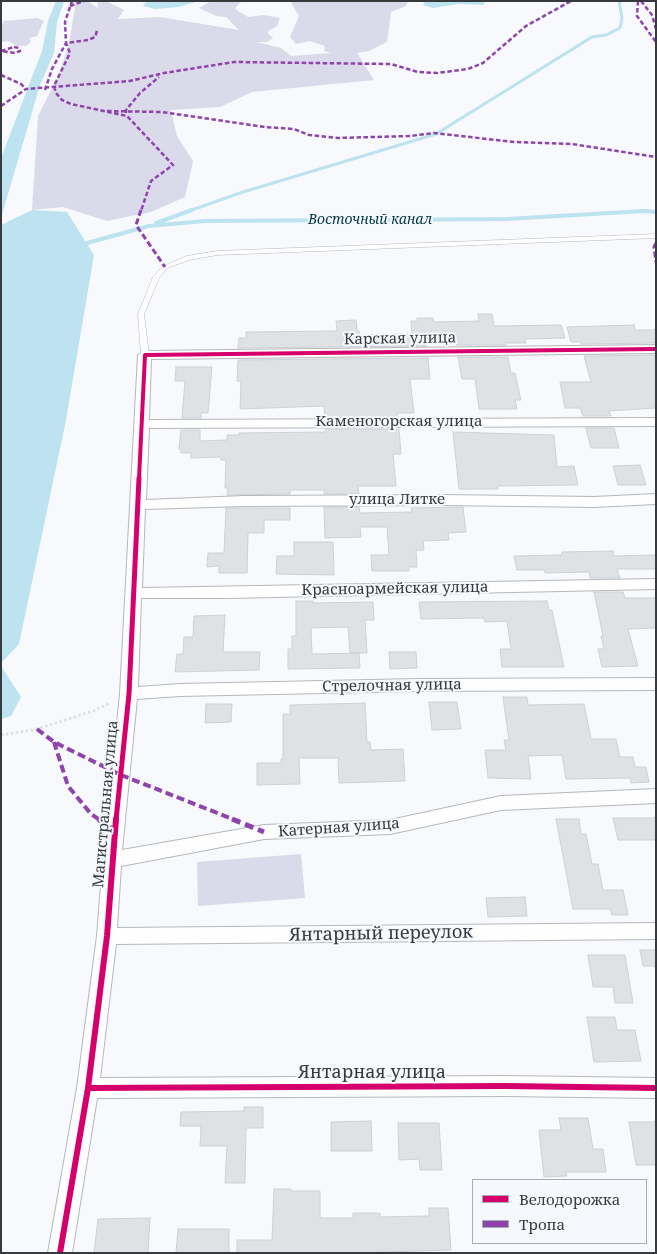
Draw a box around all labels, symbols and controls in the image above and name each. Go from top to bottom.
water label: Восточный канал [308,212,432,228]
street label: Карская улица [344,329,456,349]
street label: Каменогорская улица [315,413,483,431]
street label: улица Литке [349,491,445,509]
street label: Красноармейская улица [301,578,489,600]
street label: Стрелочная улица [322,676,462,696]
street label: Магистральная улица [90,719,122,889]
street label: Катерная улица [278,815,400,841]
street label: Янтарный переулок [289,922,473,946]
street label: Янтарная улица [298,1062,446,1084]
legend [472,1179,647,1244]
text: Велодорожка [519,1189,620,1209]
text: Тропа [519,1214,565,1234]

